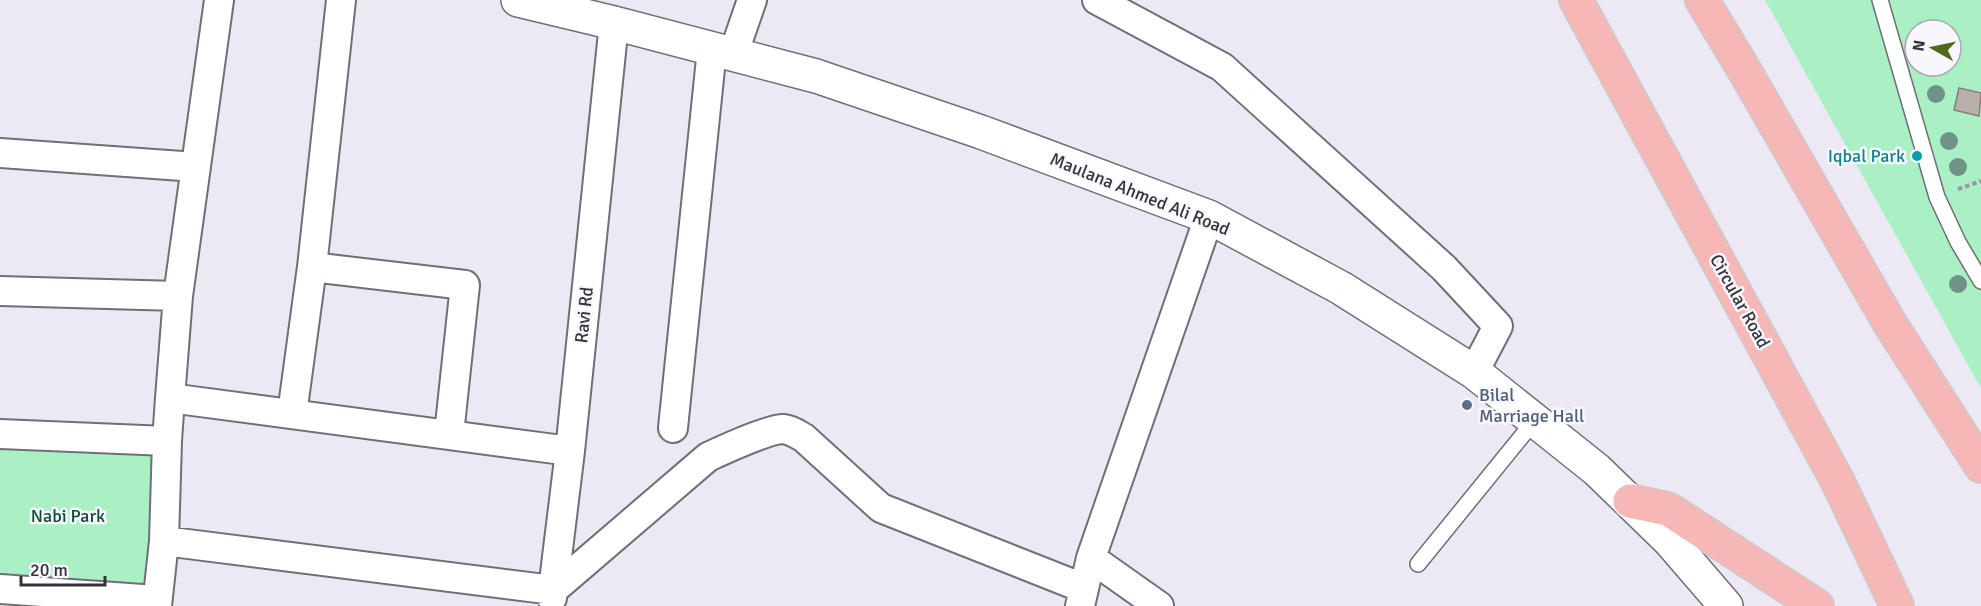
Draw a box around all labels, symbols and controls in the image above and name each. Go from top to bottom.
north arrow [1903,18,1963,78]
text: N [1908,39,1930,53]
place label: Iqbal Park [1828,145,1905,167]
street label: Maulana Ahmed Ali Road [1047,148,1233,240]
marker: Iqbal Park [1910,149,1924,163]
street label: Circular Road [1705,250,1775,352]
street label: Ravi Rd [570,286,598,344]
place label: Bilal Marriage Hall [1479,384,1584,427]
marker: Bilal Marriage Hall [1460,398,1474,412]
park label: Nabi Park [31,505,105,527]
scale bar [21,549,105,587]
text: 20 m [30,559,68,581]

